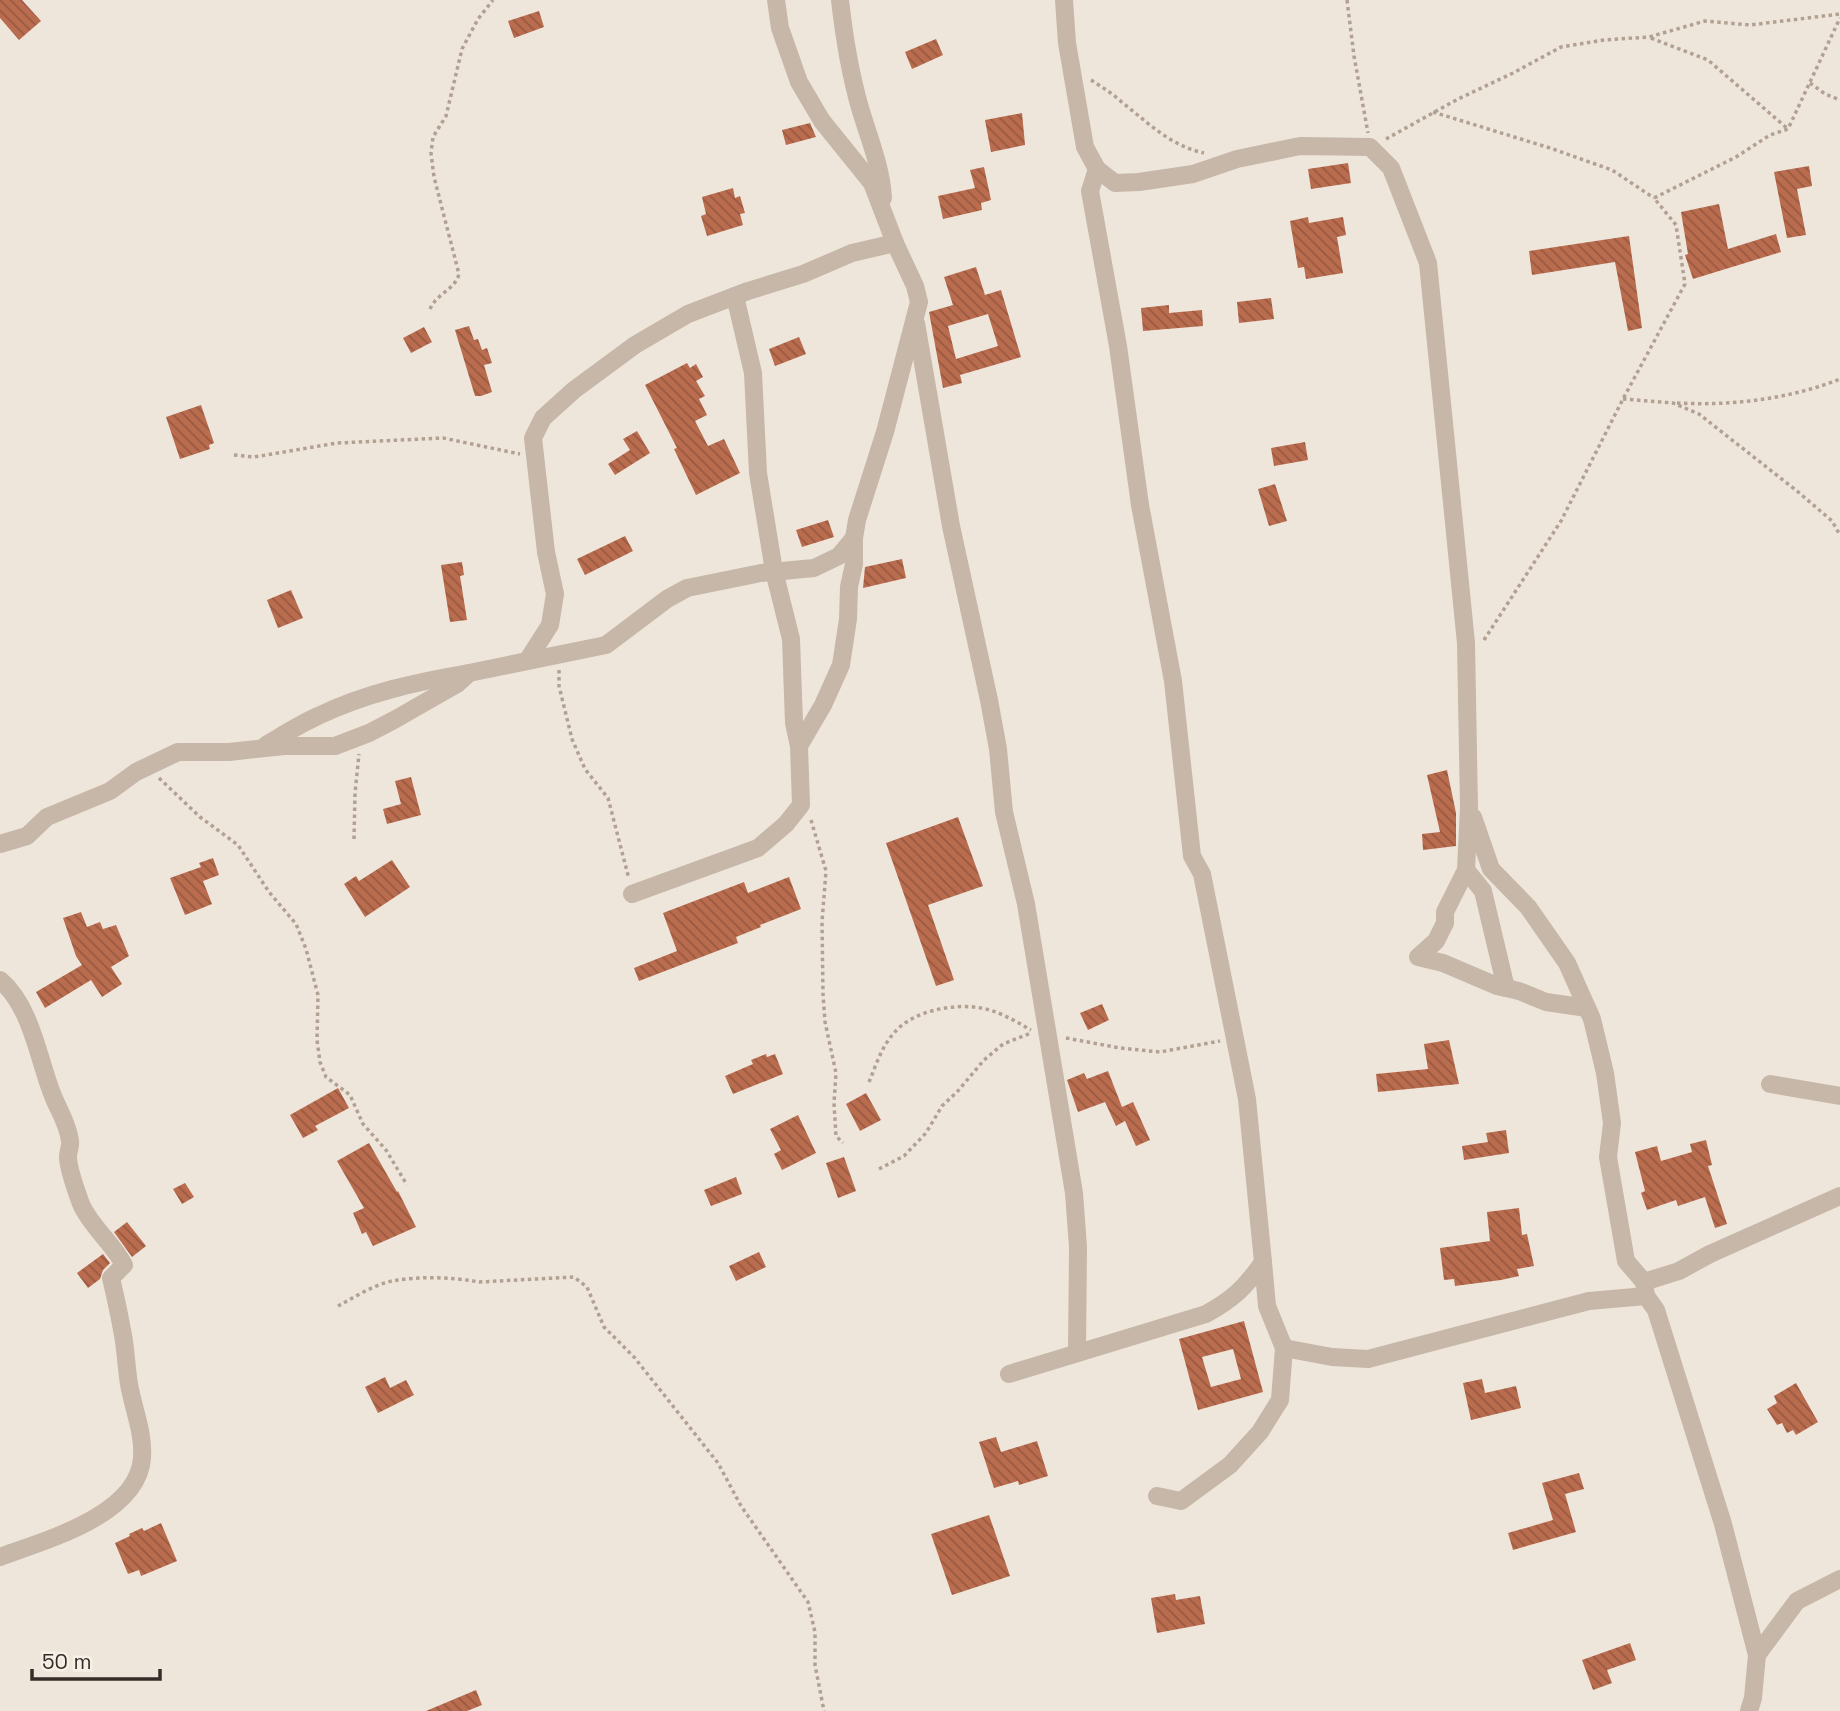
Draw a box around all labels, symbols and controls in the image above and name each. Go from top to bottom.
scale bar [32,1638,159,1682]
text: 50 m [42,1648,92,1675]

